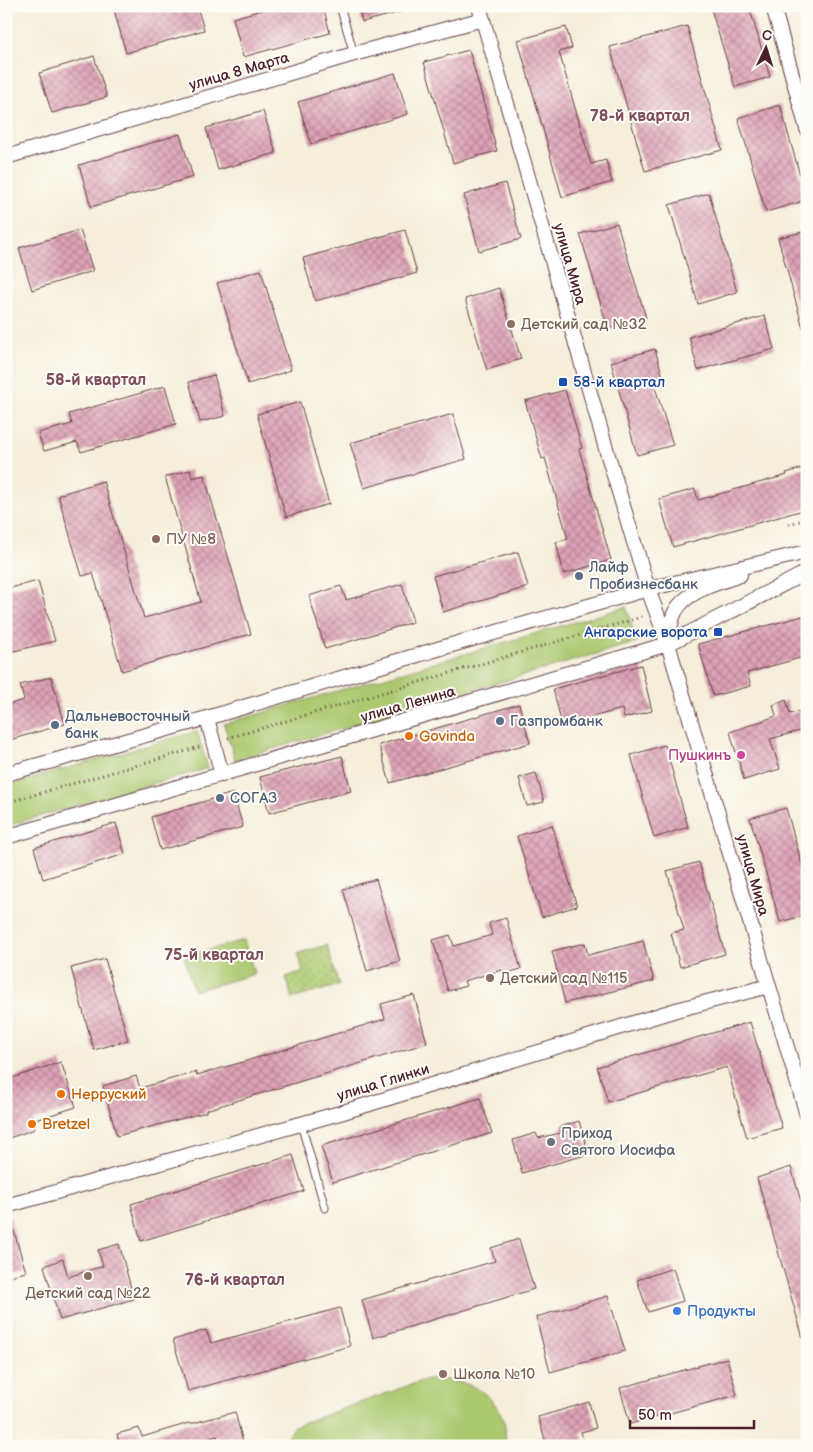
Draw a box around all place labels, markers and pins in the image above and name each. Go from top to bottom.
place label: Детский сад №32 [521,315,647,334]
marker: Детский сад №32 [505,318,517,330]
place label: 58-й квартал [573,373,665,392]
marker: 58-й квартал [557,376,569,388]
place label: ПУ №8 [166,530,216,549]
marker: ПУ №8 [150,533,162,545]
place label: Лайф Пробизнесбанк [588,558,698,594]
marker: Лайф Пробизнесбанк [573,570,585,582]
place label: Ангарские ворота [583,623,708,642]
marker: Ангарские ворота [712,626,724,638]
place label: Дальневосточный банк [65,707,190,743]
place label: Газпромбанк [510,712,603,731]
marker: Газпромбанк [494,715,506,727]
marker: Дальневосточный банк [49,719,61,731]
place label: Govinda [419,727,475,746]
marker: Govinda [403,730,415,742]
place label: Пушкинъ [668,746,732,765]
marker: Пушкинъ [735,749,747,761]
place label: СОГАЗ [230,789,277,808]
marker: СОГАЗ [214,792,226,804]
place label: Детский сад №115 [500,969,628,988]
marker: Детский сад №115 [484,972,496,984]
place label: Нерруский [71,1085,147,1104]
marker: Нерруский [55,1088,67,1100]
place label: Bretzel [42,1115,90,1134]
marker: Bretzel [26,1118,38,1130]
place label: Приход Святого Иосифа [561,1124,675,1160]
marker: Приход Святого Иосифа [545,1136,557,1148]
marker: Детский сад №22 [82,1270,94,1282]
place label: Детский сад №22 [25,1284,151,1303]
place label: Продукты [687,1302,756,1321]
marker: Продукты [671,1305,683,1317]
place label: Школа №10 [453,1365,535,1384]
marker: Школа №10 [437,1368,449,1380]

